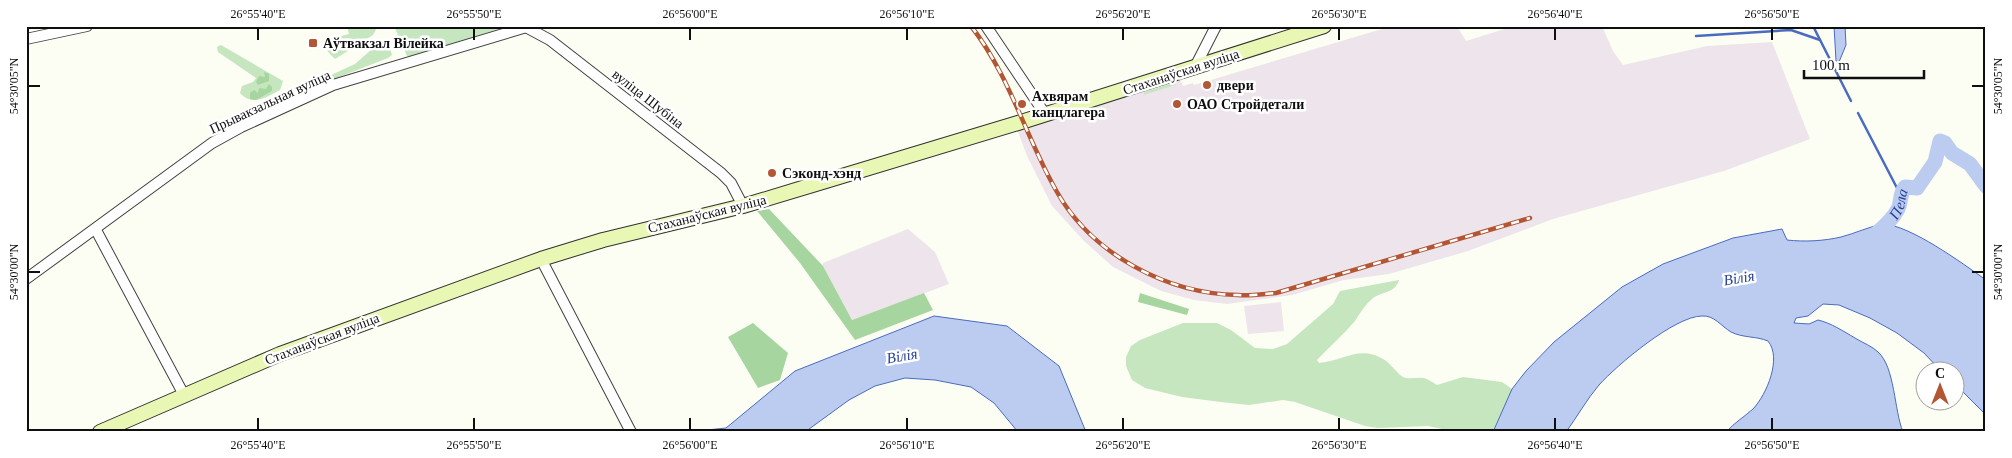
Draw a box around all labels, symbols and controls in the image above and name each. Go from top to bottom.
text: 26°55'40"E [230,7,286,21]
text: 26°55'50"E [446,7,502,21]
text: 26°56'00"E [662,7,718,21]
text: 26°56'10"E [879,7,935,21]
text: 26°56'20"E [1095,7,1151,21]
text: 26°56'30"E [1311,7,1367,21]
text: 26°56'40"E [1527,7,1583,21]
text: 26°56'50"E [1744,7,1800,21]
place label: Аўтвакзал Вілейка [323,36,444,51]
marker: Аўтвакзал Вілейка [307,37,319,49]
street label: Стаханаўская вуліца [1121,46,1242,98]
scale bar [1804,48,1924,80]
text: 54°30'05"N [7,57,21,114]
text: 100 m [1812,57,1850,73]
text: 54°30'05"N [1991,57,2005,114]
street label: Прывакзальная вуліца [207,67,334,137]
street label: вуліца Шубіна [609,67,687,132]
place label: двери [1217,78,1254,93]
marker: двери [1201,79,1213,91]
place label: Ахвярам канцлагера [1032,89,1105,120]
place label: ОАО Стройдетали [1187,97,1304,112]
marker: Ахвярам канцлагера [1016,98,1028,110]
marker: ОАО Стройдетали [1171,98,1183,110]
place label: Сэконд-хэнд [782,166,861,181]
marker: Сэконд-хэнд [766,167,778,179]
water label: Пела [1885,186,1911,223]
street label: Стаханаўская вуліца [646,192,768,236]
text: 54°30'00"N [7,243,21,300]
text: 54°30'00"N [1991,243,2005,300]
water label: Вілія [1722,267,1756,289]
street label: Стаханаўская вуліца [263,310,382,368]
water label: Вілія [885,345,919,367]
north arrow [1914,360,1964,410]
text: С [1935,366,1945,381]
text: 26°55'40"E [230,438,286,452]
text: 26°55'50"E [446,438,502,452]
text: 26°56'00"E [662,438,718,452]
text: 26°56'10"E [879,438,935,452]
text: 26°56'20"E [1095,438,1151,452]
text: 26°56'30"E [1311,438,1367,452]
text: 26°56'40"E [1527,438,1583,452]
text: 26°56'50"E [1744,438,1800,452]

